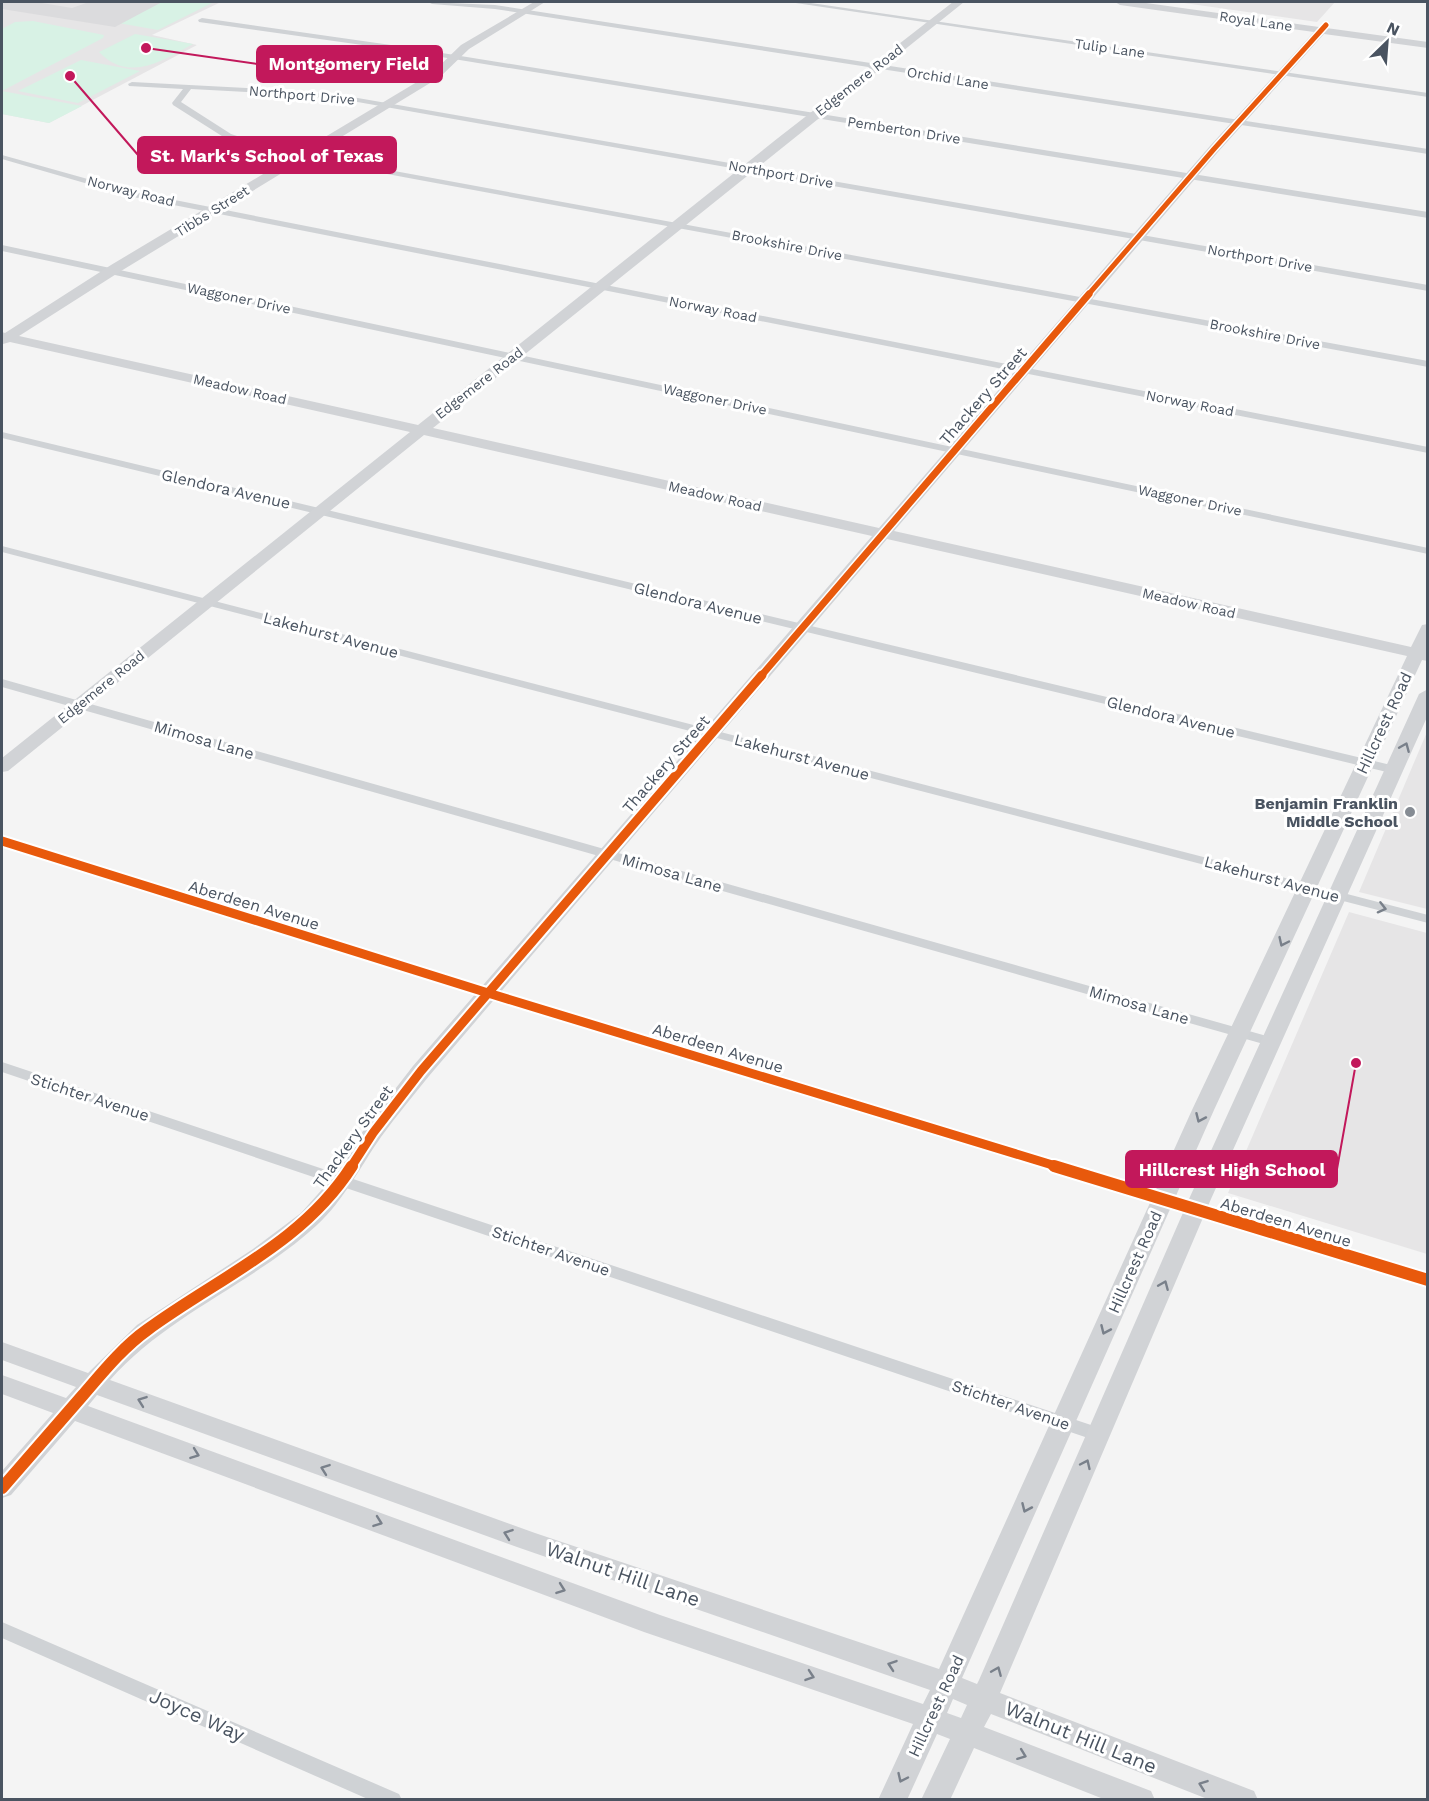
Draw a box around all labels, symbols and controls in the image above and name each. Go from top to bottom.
street label: Royal Lane [1218,8,1294,34]
north arrow [1357,12,1417,72]
text: N [1384,18,1403,40]
street label: Tulip Lane [1074,35,1146,61]
street label: Edgemere Road [812,41,906,119]
callout: Montgomery Field [257,46,442,82]
text: Montgomery Field [269,53,429,74]
street label: Orchid Lane [906,64,990,92]
street label: Northport Drive [248,82,356,108]
street label: Pemberton Drive [846,113,962,147]
callout: St. Mark's School of Texas [138,137,396,173]
text: St. Mark's School of Texas [150,145,384,166]
street label: Northport Drive [727,157,835,191]
street label: Norway Road [86,172,176,210]
street label: Tibbs Street [172,182,252,240]
street label: Brookshire Drive [730,226,844,264]
street label: Northport Drive [1206,241,1314,275]
street label: Waggoner Drive [186,279,292,317]
street label: Norway Road [668,293,758,325]
street label: Brookshire Drive [1208,315,1322,353]
street label: Thackery Street [935,343,1031,449]
street label: Edgemere Road [432,344,526,422]
street label: Meadow Road [192,371,288,407]
street label: Waggoner Drive [662,380,768,418]
street label: Norway Road [1145,387,1235,419]
street label: Glendora Avenue [160,465,292,513]
street label: Meadow Road [667,478,763,514]
street label: Waggoner Drive [1137,481,1243,519]
street label: Glendora Avenue [632,578,764,628]
street label: Meadow Road [1141,585,1237,621]
street label: Lakehurst Avenue [261,608,401,662]
street label: Edgemere Road [54,647,148,727]
street label: Hillcrest Road [1352,669,1416,777]
street label: Glendora Avenue [1105,692,1237,742]
street label: Thackery Street [618,711,714,817]
street label: Mimosa Lane [152,717,256,763]
street label: Lakehurst Avenue [732,730,872,784]
one-way arrow [1397,742,1409,753]
place label: Benjamin Franklin Middle School [1254,794,1399,831]
marker: Benjamin Franklin Middle School [1403,805,1417,819]
street label: Mimosa Lane [620,850,724,896]
street label: Lakehurst Avenue [1202,852,1342,906]
street label: Aberdeen Avenue [186,876,322,934]
one-way arrow [1377,900,1387,913]
one-way arrow [1279,935,1291,946]
street label: Mimosa Lane [1087,982,1191,1028]
street label: Aberdeen Avenue [650,1019,786,1077]
street label: Stichter Avenue [28,1069,152,1125]
street label: Thackery Street [309,1081,397,1192]
one-way arrow [1195,1111,1207,1122]
callout: Hillcrest High School [1126,1151,1337,1187]
text: Hillcrest High School [1139,1159,1325,1180]
street label: Aberdeen Avenue [1218,1193,1354,1251]
street label: Hillcrest Road [1104,1208,1166,1316]
street label: Stichter Avenue [490,1222,612,1280]
one-way arrow [1157,1280,1169,1291]
one-way arrow [1100,1324,1112,1335]
street label: Stichter Avenue [950,1376,1072,1434]
one-way arrow [137,1396,148,1409]
one-way arrow [189,1447,199,1460]
one-way arrow [1079,1459,1091,1470]
one-way arrow [320,1463,331,1476]
one-way arrow [1021,1502,1033,1513]
one-way arrow [371,1515,382,1527]
one-way arrow [504,1529,514,1542]
street label: Walnut Hill Lane [543,1536,703,1612]
one-way arrow [555,1582,565,1595]
street label: Hillcrest Road [904,1652,968,1760]
one-way arrow [887,1660,898,1673]
one-way arrow [990,1666,1002,1677]
one-way arrow [804,1668,815,1681]
street label: Joyce Way [146,1683,249,1747]
street label: Walnut Hill Lane [1002,1696,1160,1778]
one-way arrow [1016,1747,1027,1760]
one-way arrow [898,1772,910,1783]
one-way arrow [1198,1779,1209,1792]

